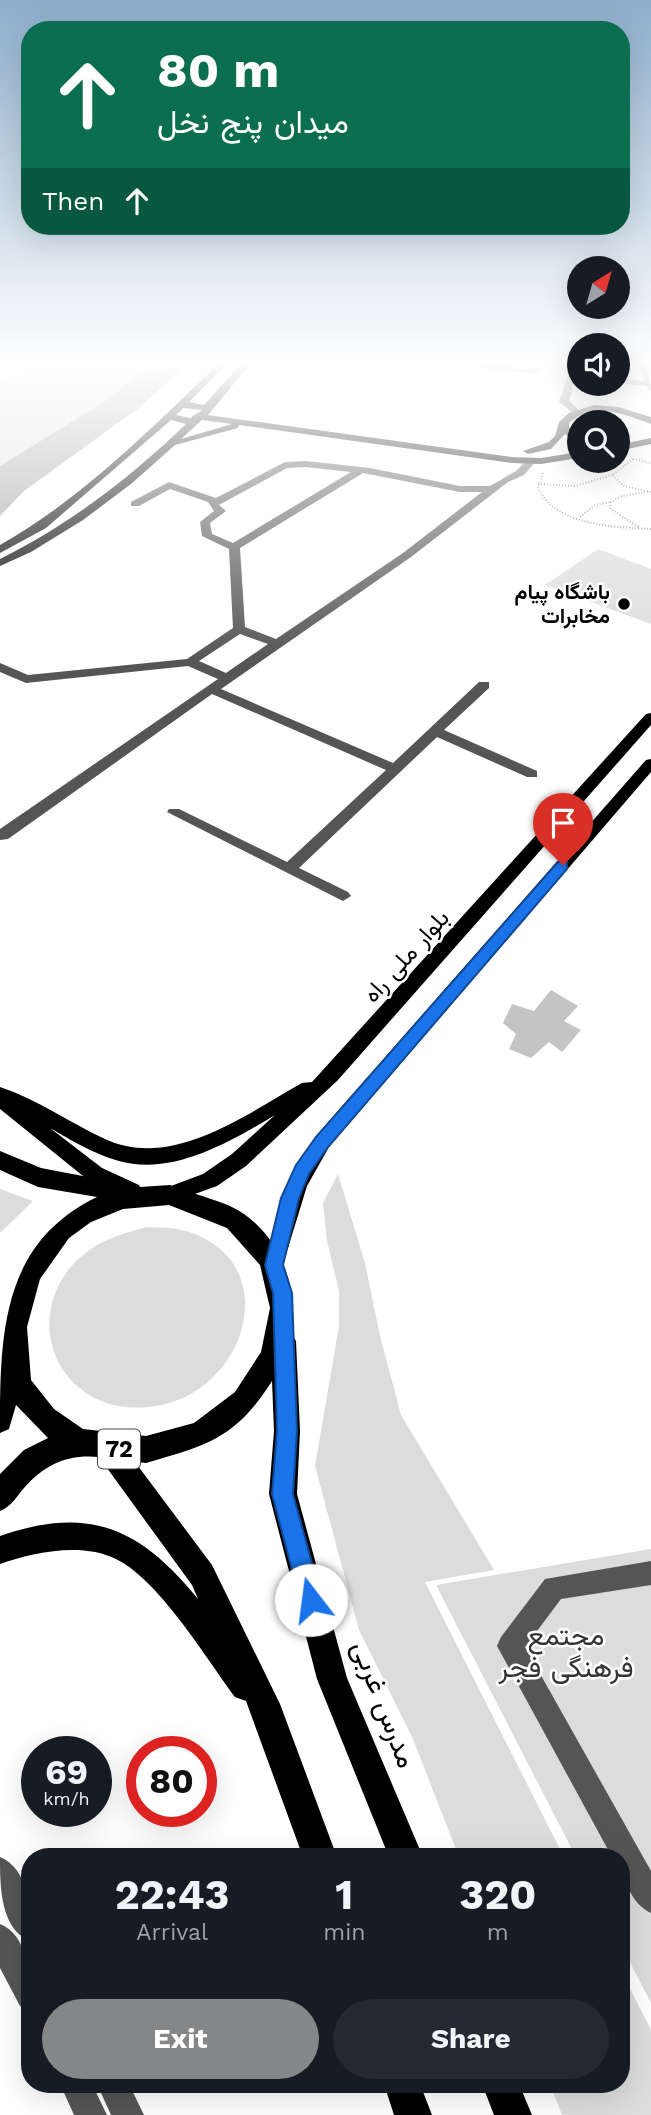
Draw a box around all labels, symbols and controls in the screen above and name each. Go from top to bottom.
text: 80 m [157,41,279,99]
icon: ahead [42,49,133,140]
text: میدان پنج نخل [157,103,349,141]
icon: ahead [118,182,156,220]
text: Then [42,186,104,216]
north arrow [567,256,630,318]
map controls [567,256,630,473]
button: sound [567,333,630,396]
button: search [567,410,630,473]
place label: باشگاه پیام مخابرات [515,579,610,629]
marker: باشگاه پیام مخابرات [616,596,632,612]
pin [533,793,593,865]
icon: arrive [544,804,582,842]
street label: بلوار ملی راه [357,904,456,1009]
road number: 72 [98,1430,140,1468]
position arrow [274,1563,348,1637]
park label: مجتمع فرهنگی فجر [497,1619,634,1685]
street label: مدرس غربی [344,1636,424,1773]
speed limit sign: 80 [126,1736,217,1827]
text: 69 [45,1751,88,1793]
text: km/h [43,1788,90,1809]
text: 22:43 [115,1870,230,1919]
text: 1 [335,1870,353,1919]
text: 320 [459,1870,536,1919]
text: Arrival [136,1919,208,1946]
text: min [323,1919,366,1946]
text: m [487,1919,509,1946]
button: Exit [42,1999,319,2079]
button: Share [333,1999,609,2079]

